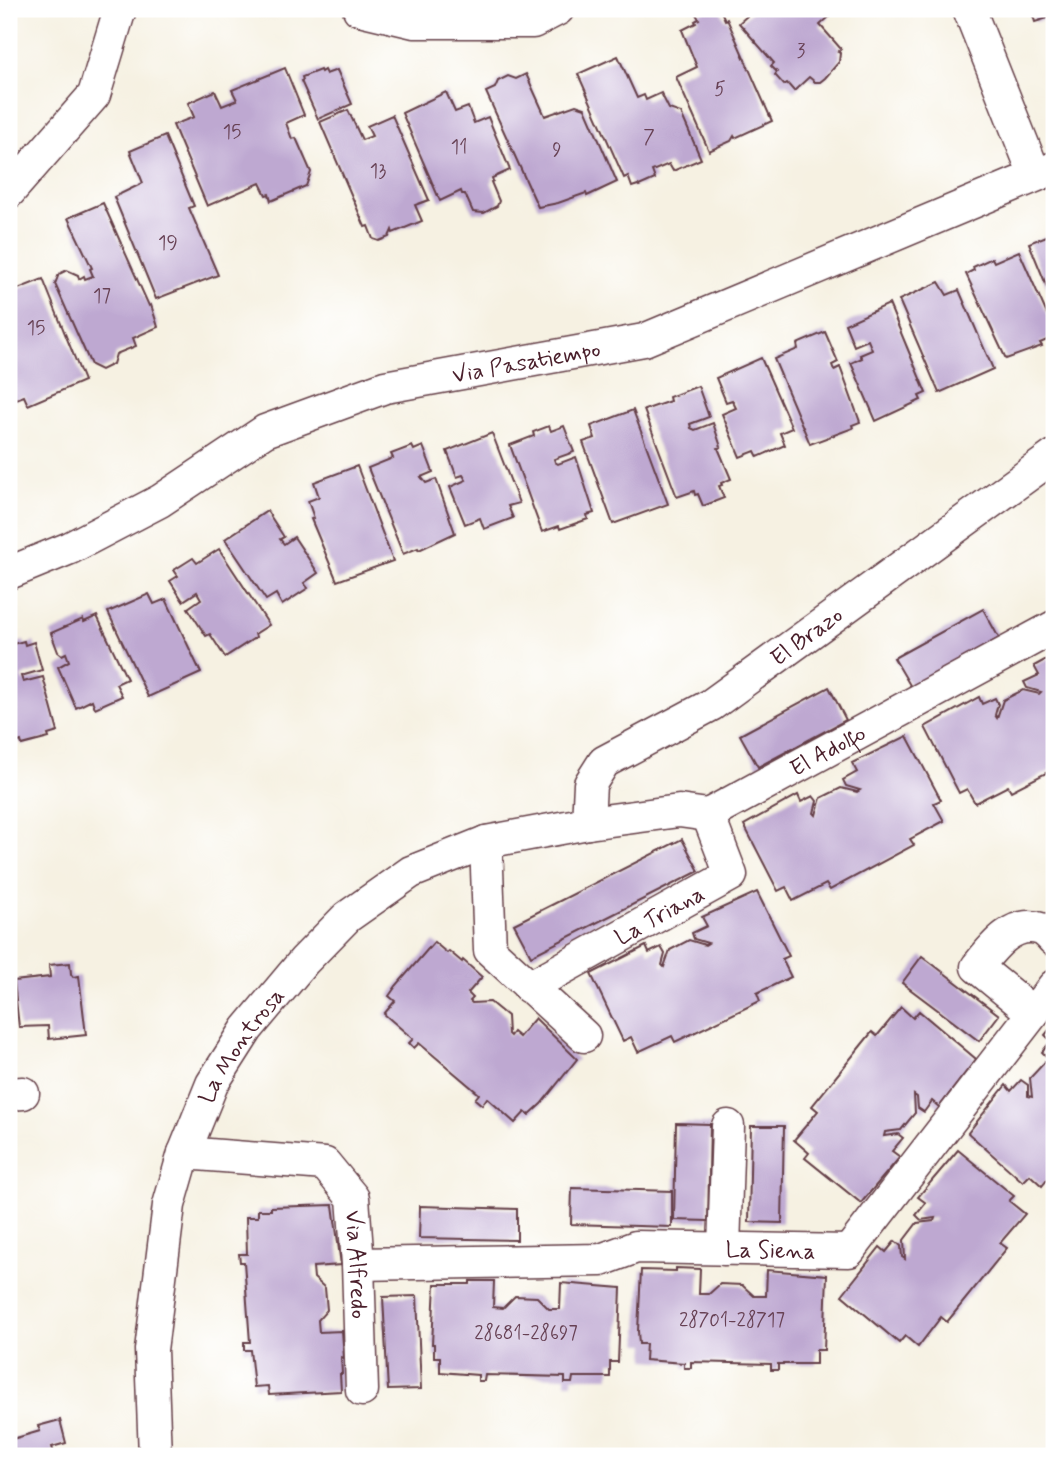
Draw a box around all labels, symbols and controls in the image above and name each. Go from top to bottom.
house number: 3 [797,39,806,64]
house number: 5 [714,77,726,102]
house number: 15 [223,120,241,145]
house number: 7 [643,125,655,150]
house number: 11 [451,135,467,160]
house number: 9 [552,138,562,163]
house number: 13 [370,159,386,184]
house number: 19 [158,231,178,256]
house number: 17 [93,284,111,309]
house number: 15 [27,316,45,341]
street label: Via Pasatiempo [450,335,603,392]
street label: El Brazo [765,601,850,674]
street label: El Adolfo [785,719,872,785]
street label: La Triana [610,880,710,953]
street label: La Montrosa [193,982,292,1108]
street label: Via Alfredo [337,1209,373,1319]
street label: La Siena [725,1236,816,1267]
house number: 28701-28717 [679,1308,785,1333]
house number: 28681-28697 [474,1321,578,1346]

